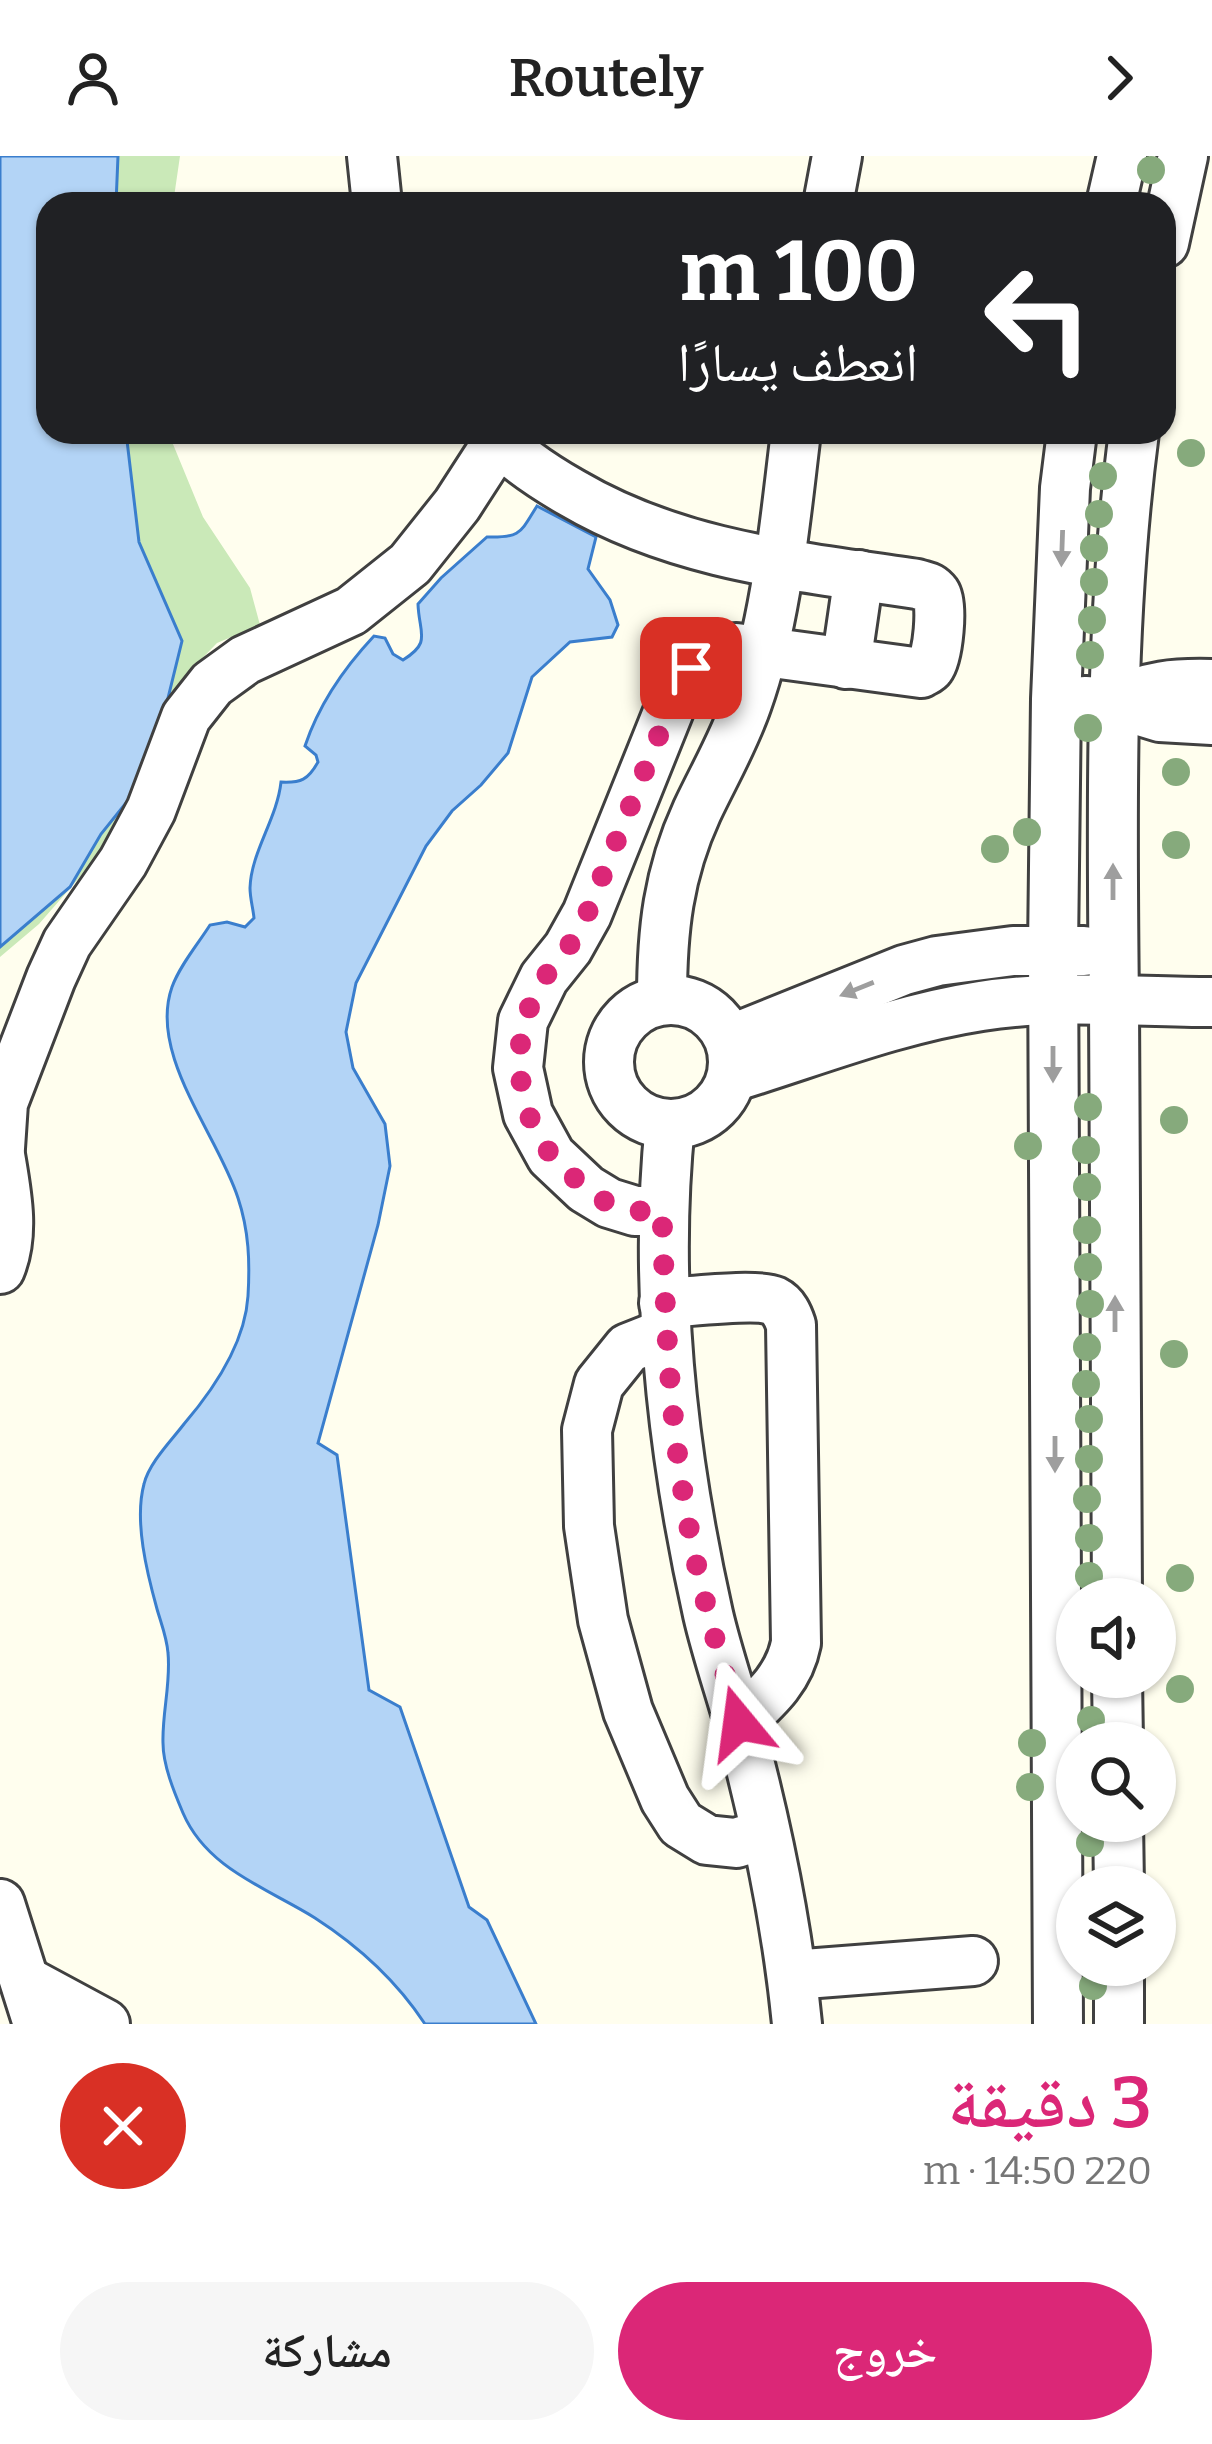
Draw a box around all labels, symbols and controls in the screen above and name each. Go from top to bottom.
icon: person [60,45,126,111]
icon: forward [1086,45,1152,111]
text: Routely [509,46,703,110]
text: 100 m [680,221,918,322]
icon: left [960,240,1116,396]
text: انعطف يسارًا [677,331,918,395]
one-way arrow [1053,530,1072,568]
pin [640,617,742,719]
icon: arrive [658,635,724,701]
one-way arrow [1103,862,1123,900]
one-way arrow [839,980,875,999]
one-way arrow [1043,1046,1063,1084]
one-way arrow [1106,1294,1125,1332]
one-way arrow [1045,1436,1065,1474]
map controls [1056,1578,1176,1986]
button: sound [1056,1578,1176,1698]
position arrow [676,1660,802,1786]
button: search [1056,1722,1176,1842]
button: layers [1056,1866,1176,1986]
text: 3 دقيقة [948,2060,1152,2146]
button: close [60,2063,186,2189]
text: 220 m · 14:50 [923,2148,1152,2194]
button: مشاركة [60,2282,594,2420]
button: خروج [618,2282,1152,2420]

